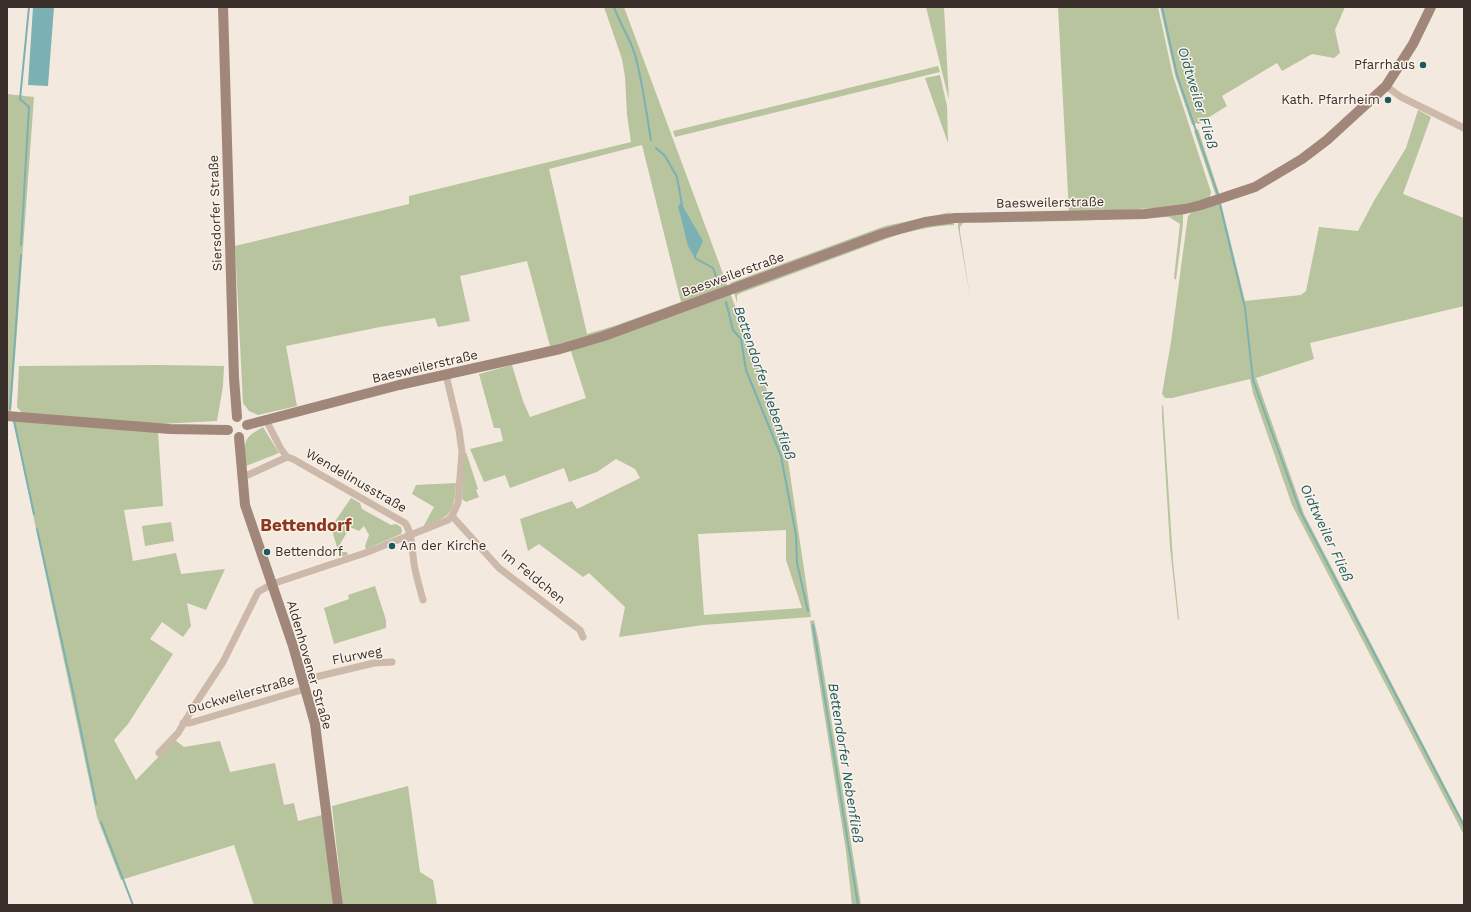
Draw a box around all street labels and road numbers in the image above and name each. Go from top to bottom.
street label: Siersdorfer Straße [206,155,226,271]
street label: Baesweilerstraße [996,194,1104,212]
street label: Baesweilerstraße [679,249,787,301]
street label: Baesweilerstraße [371,347,479,387]
street label: Wendelinusstraße [303,446,409,516]
street label: Im Feldchen [498,546,568,608]
street label: Aldenhovener Straße [283,599,335,731]
street label: Flurweg [331,644,383,668]
street label: Duckweilerstraße [186,672,296,718]

